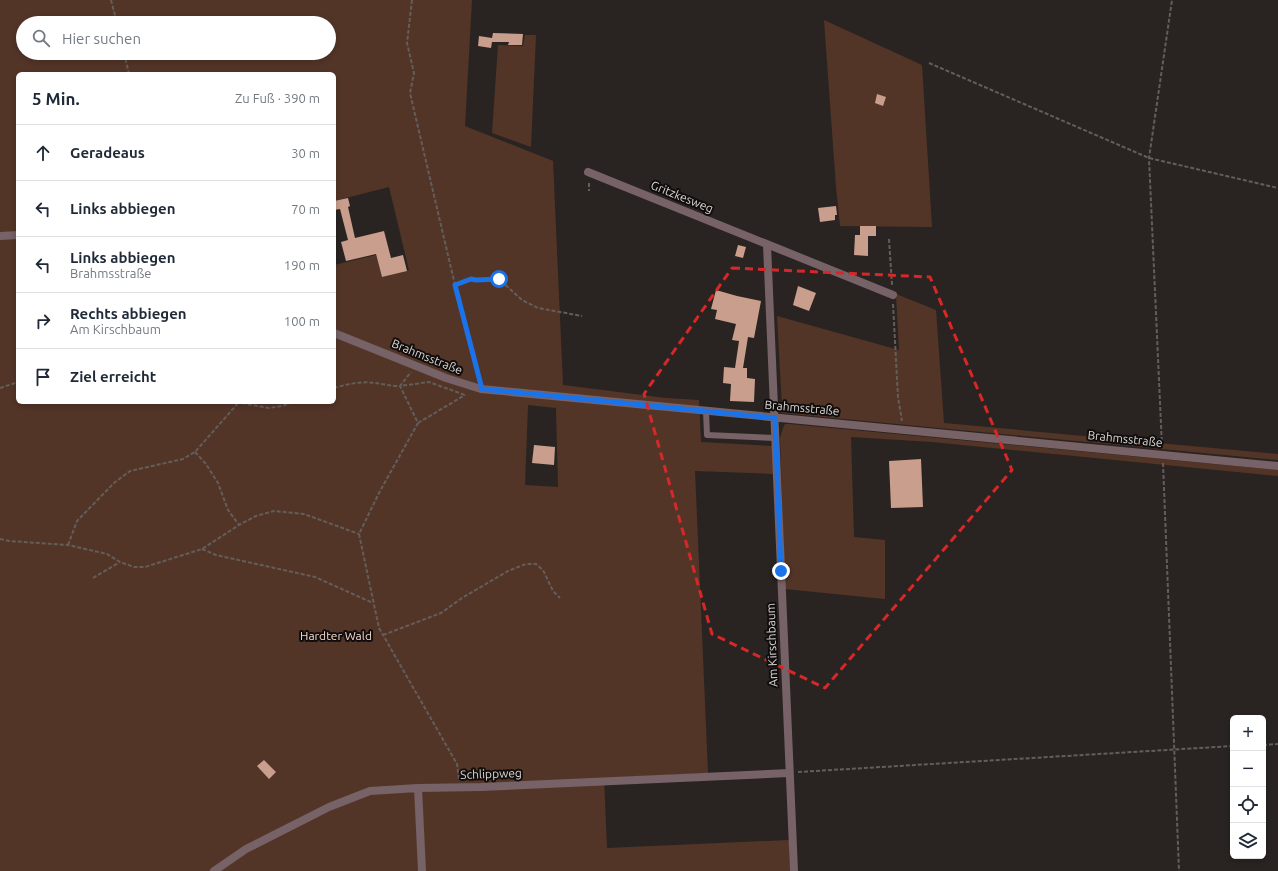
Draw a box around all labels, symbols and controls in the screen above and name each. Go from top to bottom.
search box [16,16,336,60]
icon: search [30,27,52,49]
text: Hier suchen [62,30,141,47]
text: 5 Min. [32,89,80,108]
text: Zu Fuß · 390 m [235,91,320,105]
icon: ahead [32,142,54,164]
text: Geradeaus [70,144,145,161]
text: 30 m [291,146,320,160]
street label: Gritzkesweg [649,178,715,215]
icon: left [32,198,54,220]
text: Links abbiegen [70,200,175,217]
text: 70 m [291,202,320,216]
text: Links abbiegen [70,249,175,266]
icon: left [32,254,54,276]
text: 190 m [284,258,320,272]
text: Brahmsstraße [70,266,152,280]
route start [490,270,508,288]
text: Rechts abbiegen [70,305,187,322]
icon: right [32,310,54,332]
text: 100 m [284,314,320,328]
text: Am Kirschbaum [70,322,161,336]
street label: Brahmsstraße [390,336,465,377]
icon: arrive [32,366,54,388]
text: Ziel erreicht [70,368,156,385]
street label: Brahmsstraße [764,398,840,417]
street label: Brahmsstraße [1087,428,1163,449]
route end [772,562,790,580]
street label: Am Kirschbaum [764,603,779,687]
park label: Hardter Wald [300,629,372,642]
map controls [1230,715,1266,859]
button: + [1230,715,1266,751]
button: − [1230,751,1266,787]
street label: Schlippweg [460,766,522,781]
button: locate [1230,787,1266,823]
button: layers [1230,823,1266,859]

